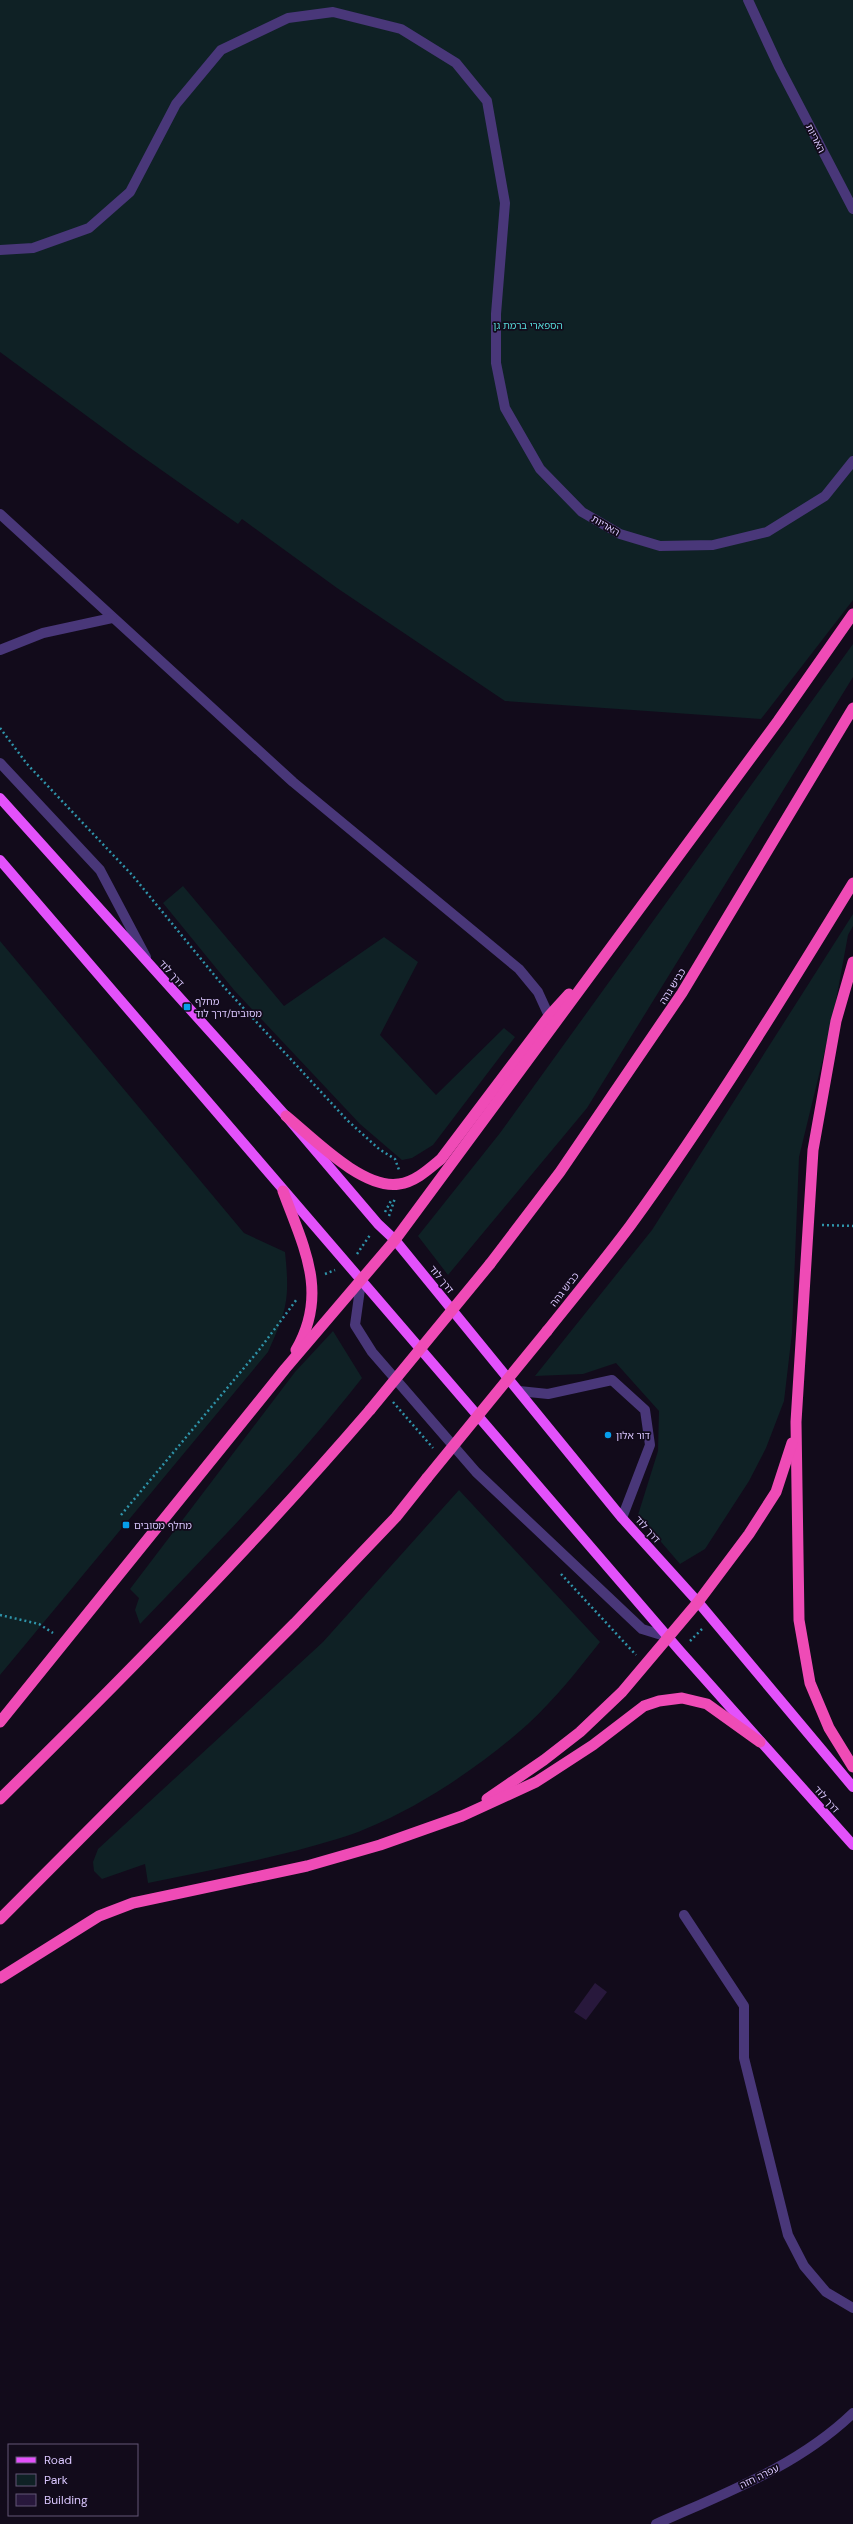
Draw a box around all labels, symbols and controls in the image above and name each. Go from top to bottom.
street label: האריות [803,122,828,155]
park label: הספארי ברמת גן [493,319,563,332]
street label: האריות [589,512,622,539]
street label: דרך לוד [156,957,188,990]
street label: כביש גהה [656,966,689,1007]
place label: מחלף מסובים/דרך לוד [195,995,262,1020]
marker: מחלף מסובים/דרך לוד [182,1002,192,1012]
street label: דרך לוד [427,1263,457,1296]
street label: כביש גהה [547,1270,582,1309]
place label: דור אלון [616,1429,651,1442]
marker: דור אלון [603,1430,613,1440]
street label: דרך לוד [632,1513,664,1546]
place label: מחלף מסובים [134,1519,192,1532]
marker: מחלף מסובים [121,1520,131,1530]
street label: דרך לוד [811,1783,843,1816]
legend [8,2444,138,2516]
text: Road [44,2452,72,2468]
street label: עפרה חזה [737,2461,781,2492]
text: Park [44,2472,68,2488]
text: Building [44,2492,88,2508]

